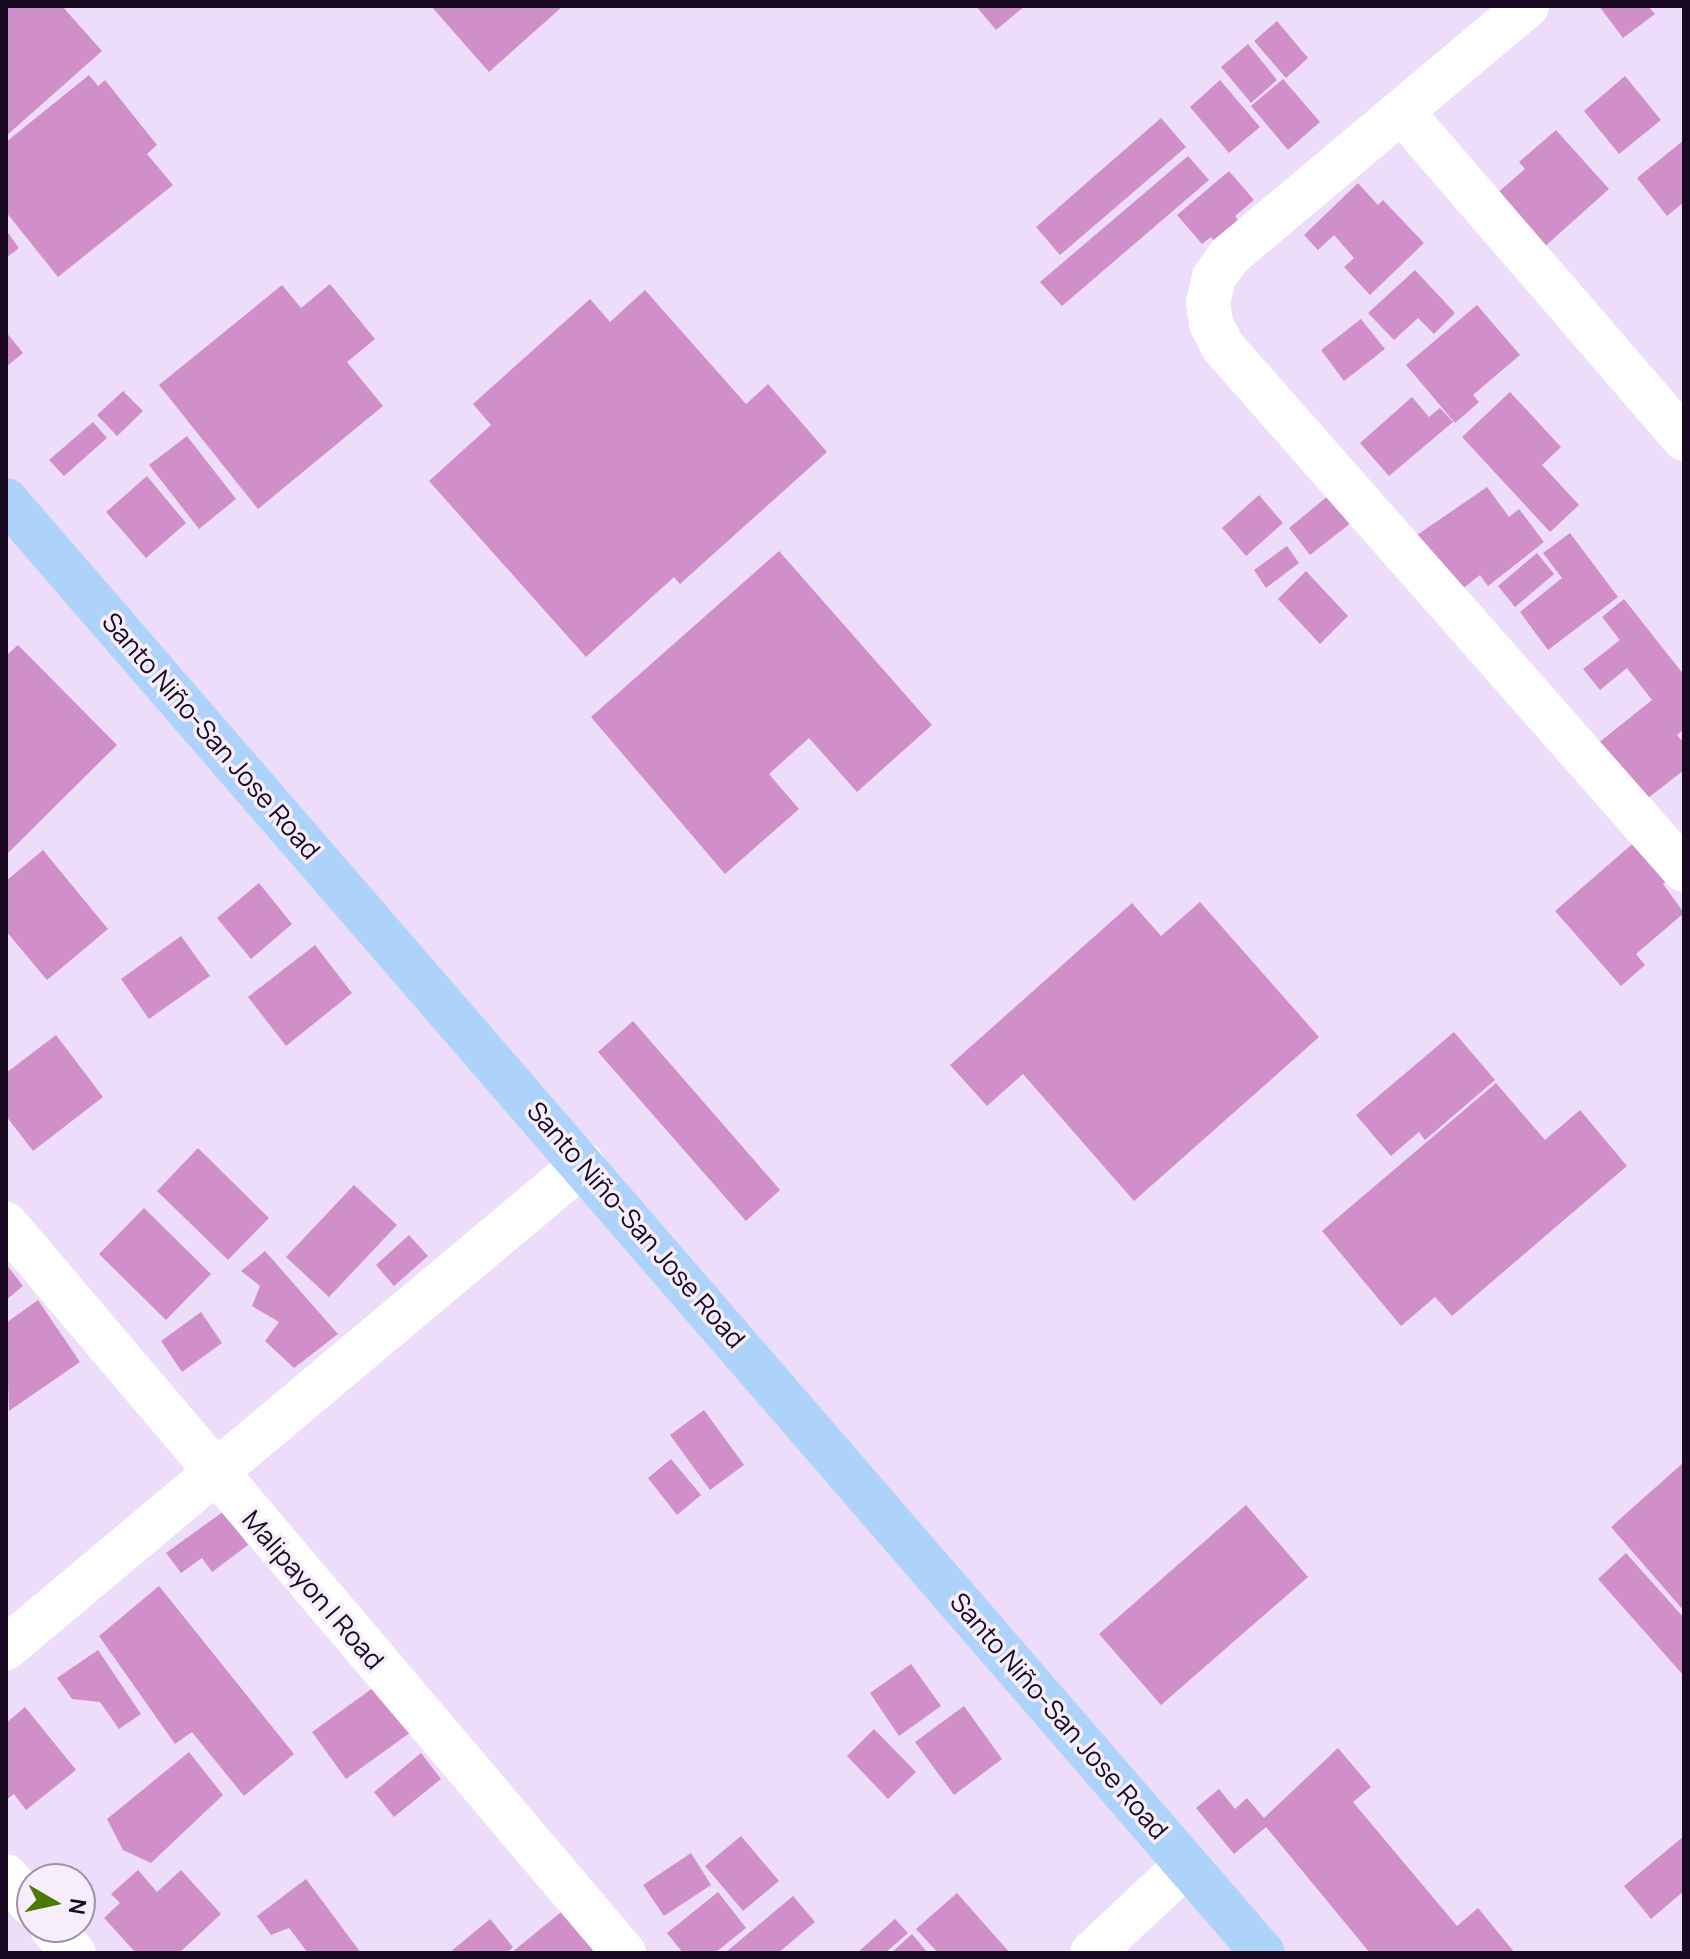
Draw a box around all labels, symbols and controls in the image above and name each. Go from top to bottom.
street label: Santo Niño-San Jose Road [96,606,326,866]
street label: Santo Niño-San Jose Road [521,1095,751,1355]
street label: Malipayon I Road [236,1504,390,1676]
street label: Santo Niño-San Jose Road [944,1586,1174,1846]
north arrow [16,1863,96,1943]
text: N [62,1896,94,1917]

